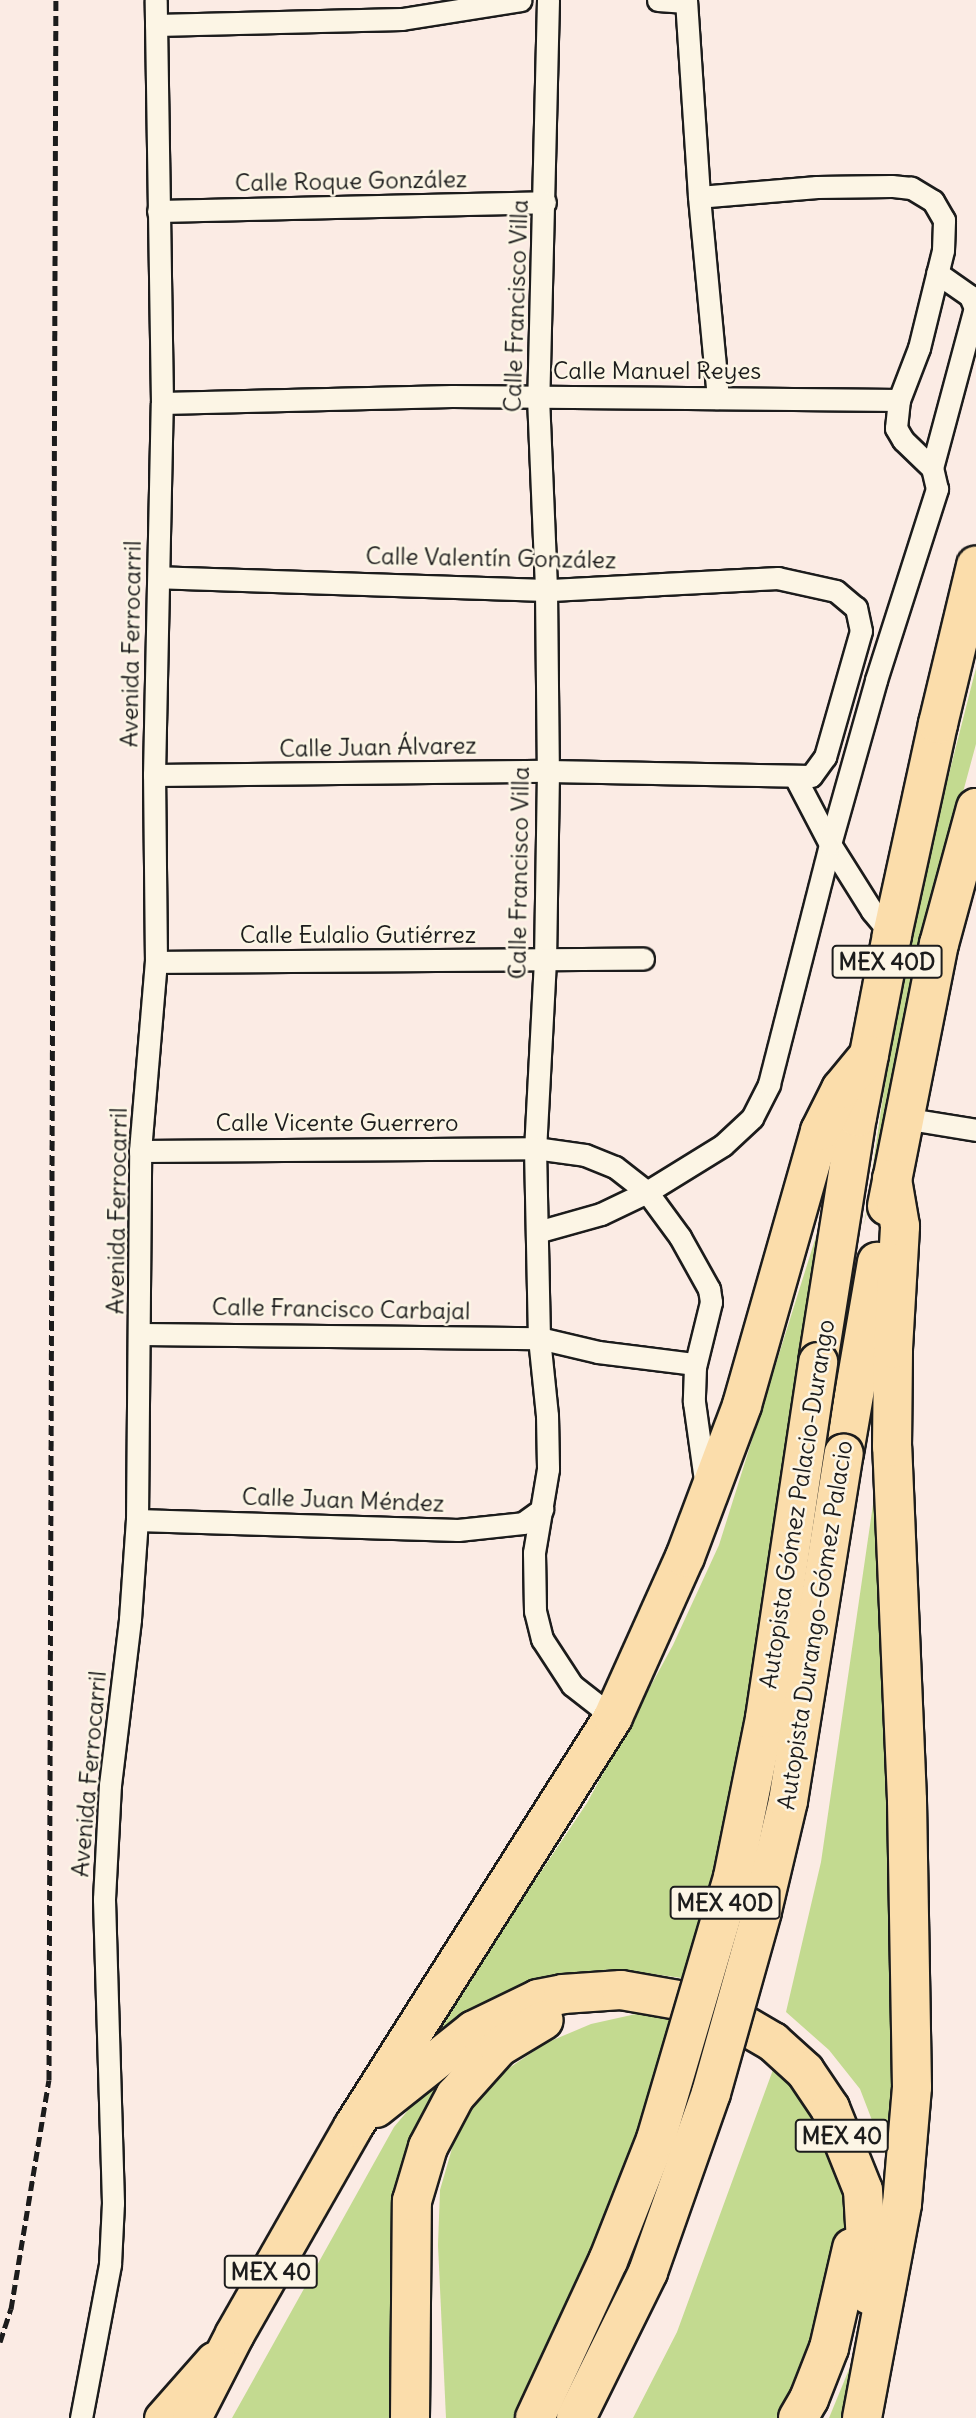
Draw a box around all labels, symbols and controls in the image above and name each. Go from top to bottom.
street label: Calle Roque González [234,165,468,197]
street label: Calle Francisco Villa [498,199,534,413]
street label: Calle Manuel Reyes [553,357,761,385]
street label: Avenida Ferrocarril [115,540,147,748]
street label: Calle Valentín González [365,541,617,575]
street label: Calle Juan Álvarez [279,731,477,763]
street label: Calle Francisco Villa [503,766,535,980]
street label: Calle Eulalio Gutiérrez [240,921,476,949]
road number: MEX 40D [831,942,943,981]
street label: Avenida Ferrocarril [101,1107,133,1315]
street label: Calle Vicente Guerrero [216,1109,458,1137]
street label: Calle Francisco Carbajal [211,1292,471,1326]
street label: Autopista Gómez Palacio-Durango [754,1317,840,1691]
street label: Autopista Durango-Gómez Palacio [772,1438,858,1812]
street label: Calle Juan Méndez [241,1482,445,1518]
street label: Avenida Ferrocarril [66,1670,112,1878]
road number: MEX 40D [669,1884,781,1922]
road number: MEX 40 [795,2116,889,2156]
road number: MEX 40 [224,2252,318,2292]

